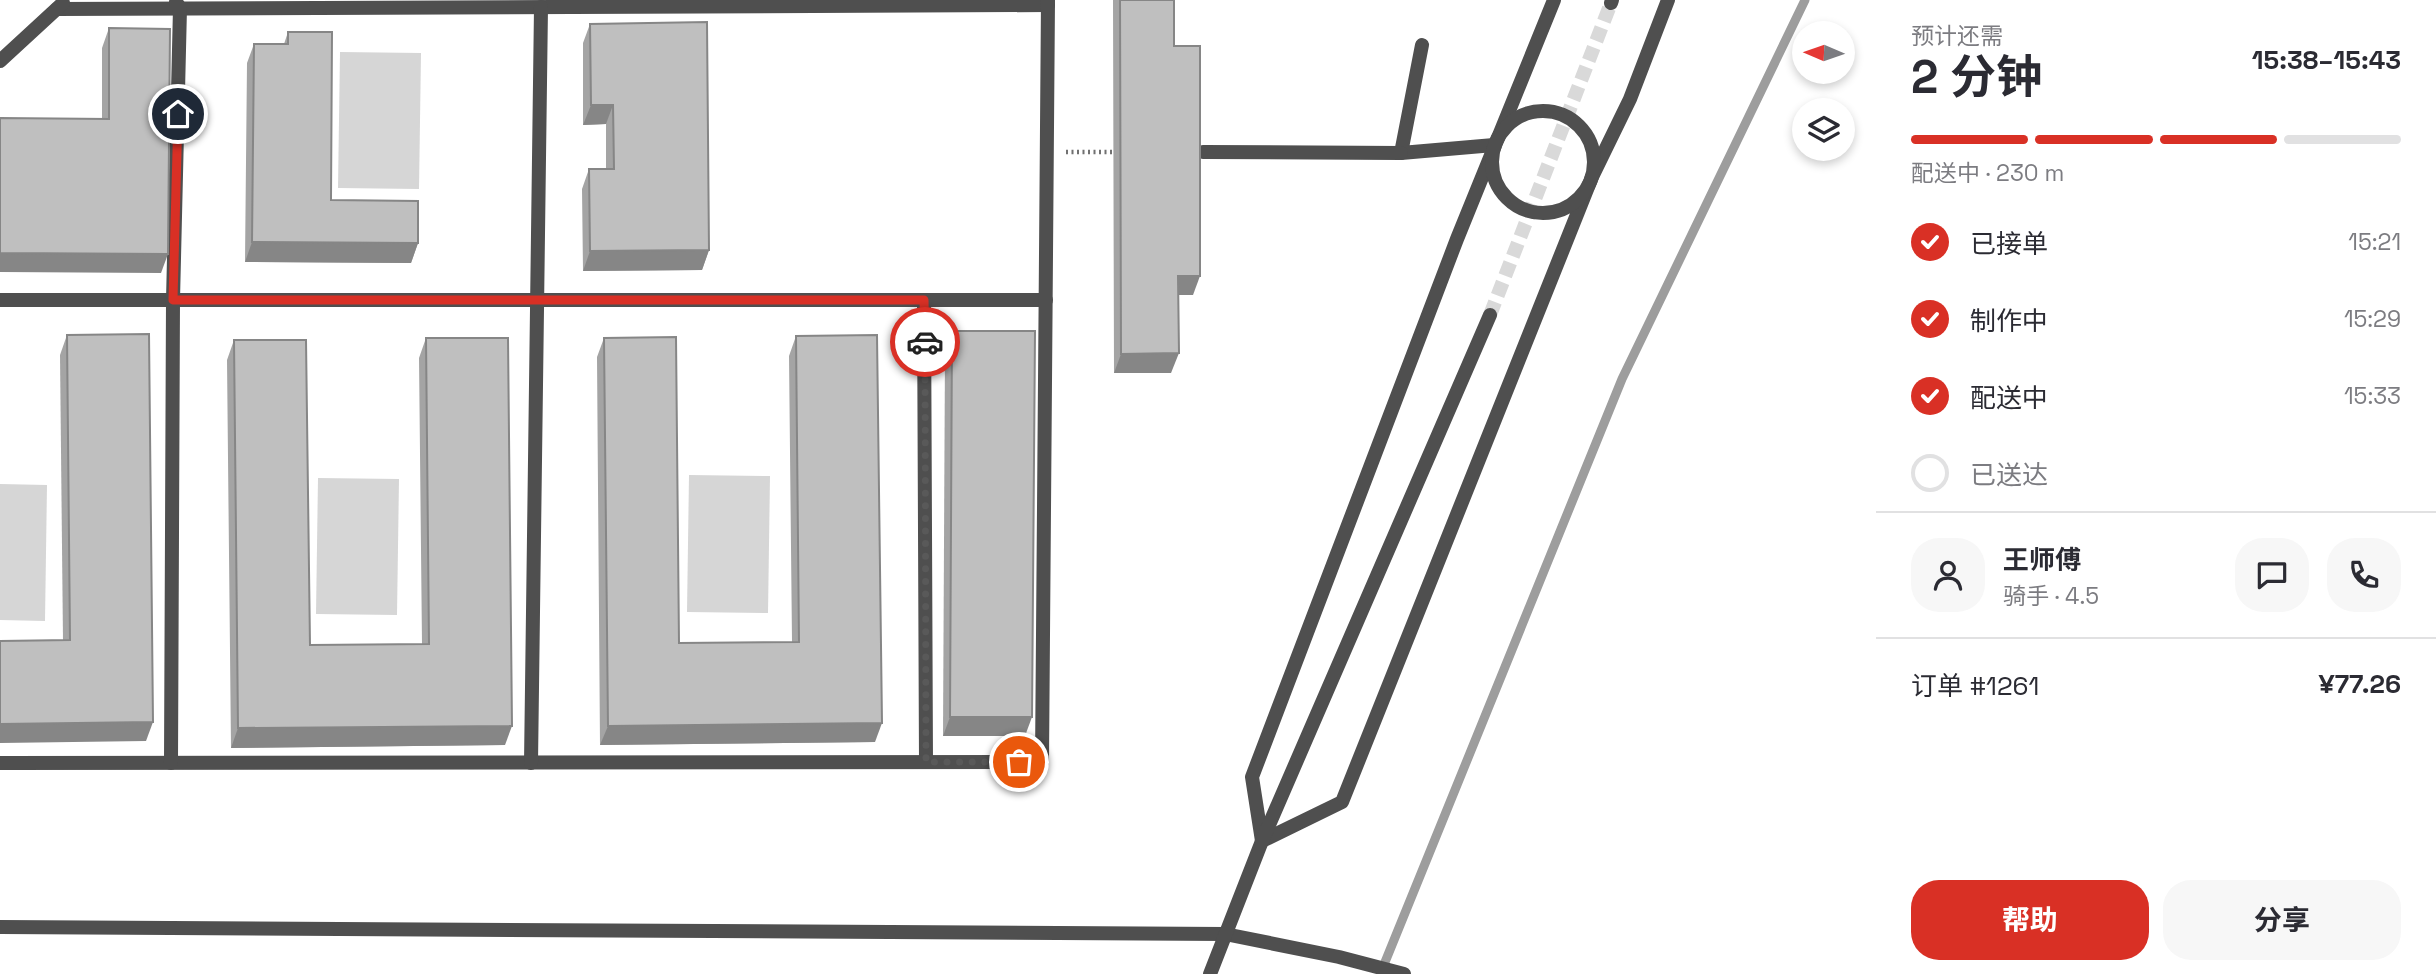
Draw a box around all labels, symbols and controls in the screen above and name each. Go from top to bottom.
north arrow [1792,21,1855,84]
map controls [1792,21,1855,161]
text: 预计还需 [1911,21,2003,51]
text: 15:38–15:43 [2252,43,2401,77]
text: 2 分钟 [1911,48,2042,106]
pin [148,84,208,144]
icon: home [159,95,197,133]
button: layers [1792,98,1855,161]
text: 配送中 · 230 m [1911,158,2064,188]
icon: check [1911,223,1949,261]
text: 已接单 [1970,227,2048,261]
text: 15:21 [2348,227,2401,257]
icon: check [1911,300,1949,338]
text: 制作中 [1970,304,2048,338]
text: 15:29 [2344,304,2401,334]
courier [890,307,960,377]
icon: car [906,323,944,361]
icon: check [1911,377,1949,415]
text: 配送中 [1970,381,2048,415]
text: 15:33 [2344,381,2401,411]
text: 已送达 [1970,458,2048,492]
button: person [1911,538,1985,612]
button: chat [2235,538,2309,612]
button: phone [2327,538,2401,612]
text: 王师傅 [2003,543,2081,577]
text: 骑手 · 4.5 [2003,581,2099,611]
text: ¥77.26 [2319,667,2401,701]
text: 订单 #1261 [1911,669,2039,703]
pin [989,732,1049,792]
icon: bag [1000,743,1038,781]
button: 帮助 [1911,880,2149,960]
button: 分享 [2163,880,2401,960]

